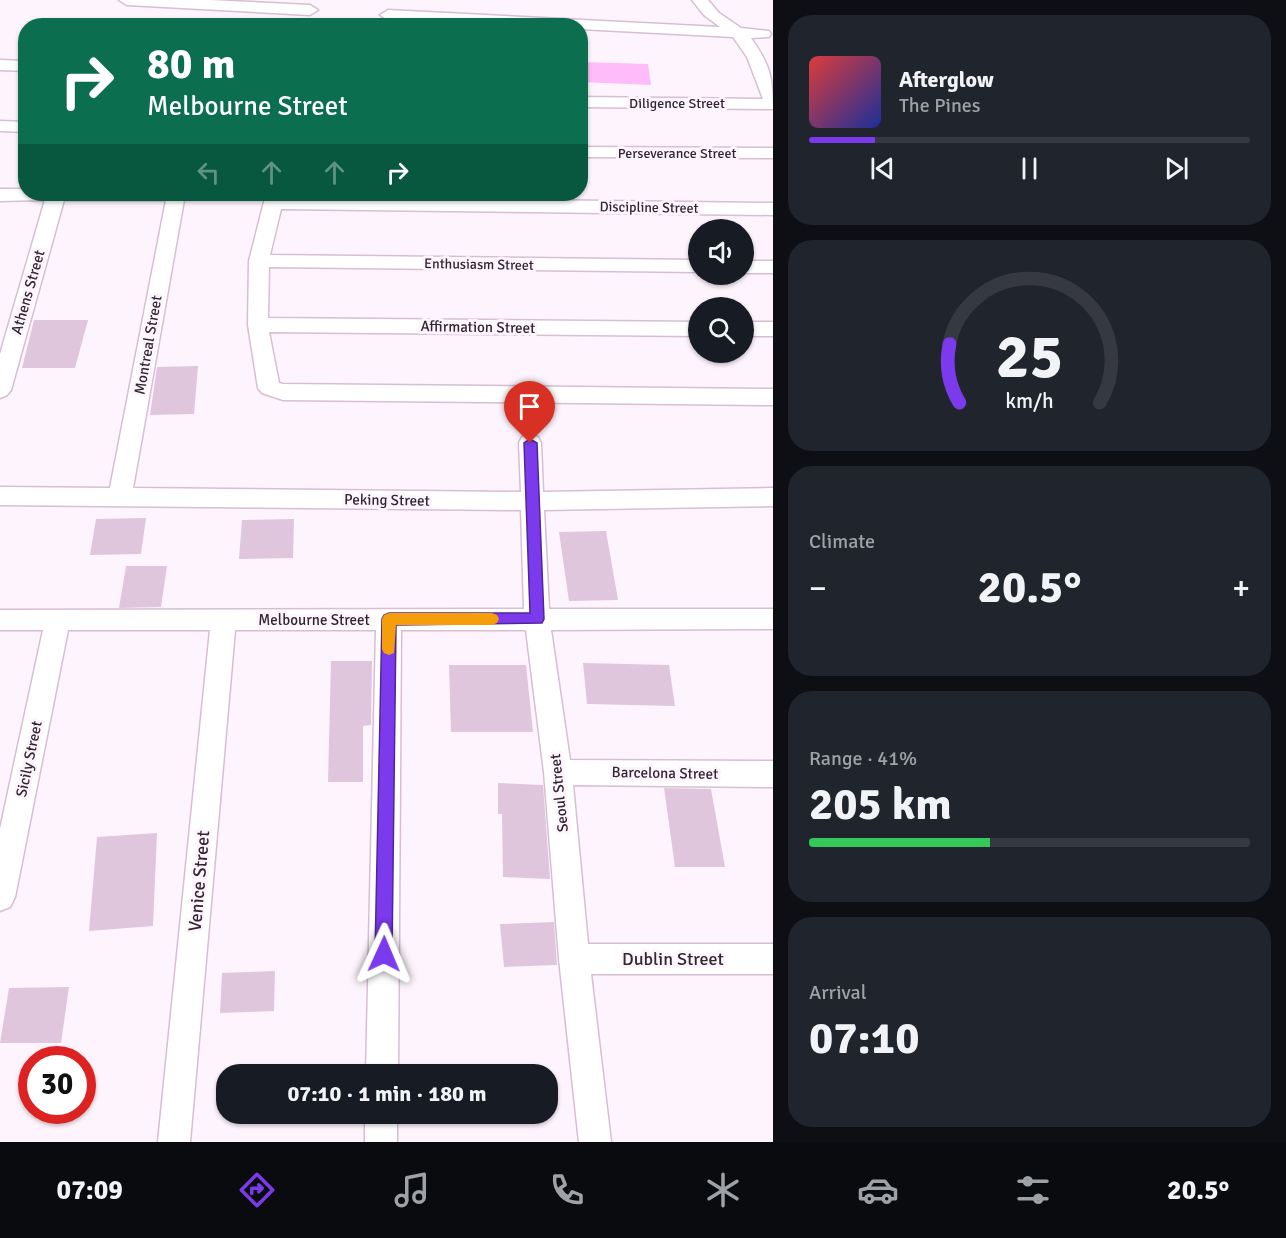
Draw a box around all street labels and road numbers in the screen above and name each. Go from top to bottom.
street label: Diligence Street [629,95,725,112]
street label: Perseverance Street [618,145,736,162]
street label: Discipline Street [599,198,699,217]
street label: Athens Street [7,248,49,336]
street label: Enthusiasm Street [424,255,534,274]
street label: Montreal Street [130,294,166,396]
street label: Affirmation Street [420,317,536,337]
street label: Peking Street [344,490,430,510]
street label: Melbourne Street [258,611,370,629]
street label: Sicily Street [12,719,46,799]
street label: Seoul Street [546,753,572,833]
street label: Barcelona Street [612,763,718,783]
street label: Venice Street [184,830,214,932]
street label: Dublin Street [622,948,724,970]

